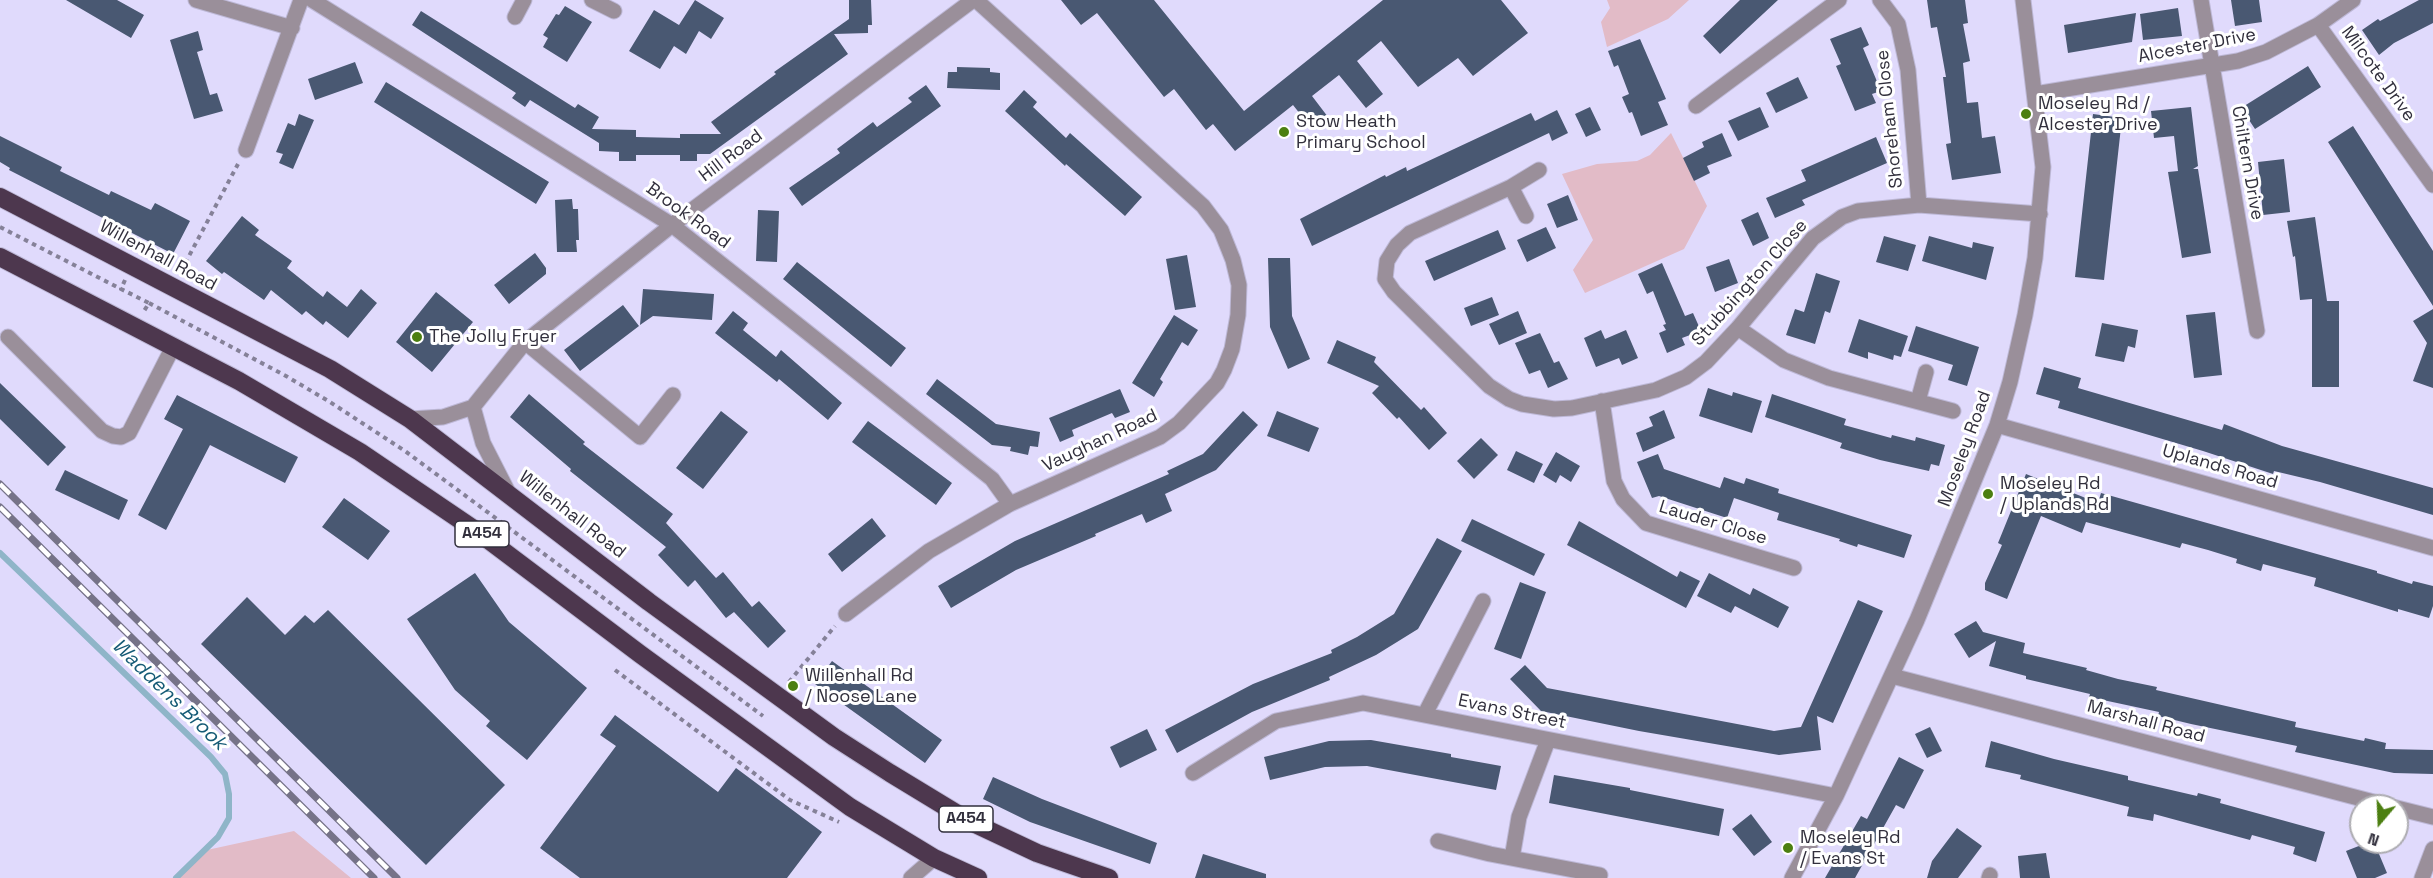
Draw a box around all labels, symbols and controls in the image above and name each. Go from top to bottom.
street label: Milcote Drive [2336,22,2420,126]
street label: Alcester Drive [2136,24,2258,68]
street label: Shoreham Close [1872,49,1908,189]
place label: Moseley Rd / Alcester Drive [2038,93,2158,136]
street label: Chiltern Drive [2226,104,2268,222]
marker: Moseley Rd / Alcester Drive [2019,107,2033,121]
place label: Stow Heath Primary School [1296,111,1426,154]
street label: Hill Road [695,125,767,187]
marker: Stow Heath Primary School [1277,125,1291,139]
street label: Brook Road [642,178,734,254]
street label: Stubbington Close [1688,215,1812,351]
street label: Willenhall Road [96,216,220,296]
place label: The Jolly Fryer [429,326,557,348]
marker: The Jolly Fryer [410,330,424,344]
street label: Moseley Road [1934,388,1996,510]
street label: Vaughan Road [1039,405,1161,477]
street label: Uplands Road [2160,440,2280,494]
street label: Willenhall Road [514,467,630,563]
place label: Moseley Rd / Uplands Rd [2000,473,2109,516]
marker: Moseley Rd / Uplands Rd [1981,487,1995,501]
street label: Lauder Close [1656,496,1770,550]
road number: A454 [455,521,509,547]
water label: Waddens Brook [107,634,231,756]
place label: Willenhall Rd / Noose Lane [805,665,917,708]
marker: Willenhall Rd / Noose Lane [786,679,800,693]
street label: Evans Street [1456,690,1568,734]
street label: Marshall Road [2085,696,2207,748]
north arrow [2349,794,2409,854]
road number: A454 [939,806,993,832]
place label: Moseley Rd / Evans St [1800,827,1900,870]
text: N [2365,828,2382,851]
marker: Moseley Rd / Evans St [1781,841,1795,855]

